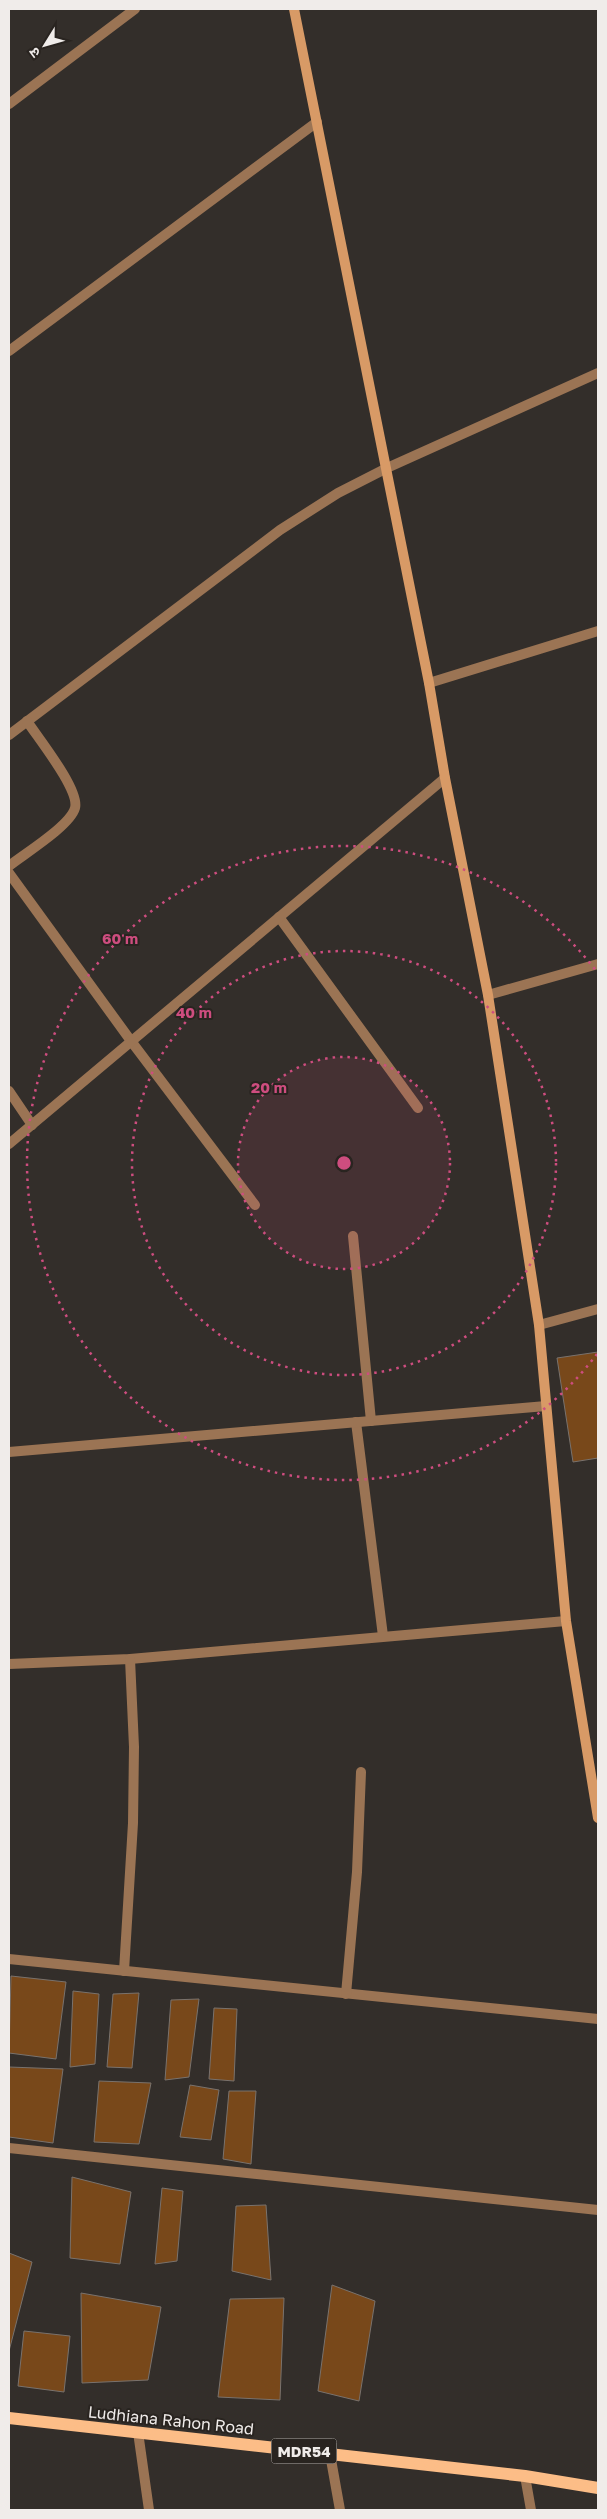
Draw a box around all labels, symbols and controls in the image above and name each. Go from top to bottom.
north arrow [20,20,70,70]
text: उ [24,44,43,62]
text: 60 m [102,929,138,947]
text: 40 m [176,1003,212,1021]
text: 20 m [251,1078,287,1096]
centre of rings [335,1154,353,1172]
street label: Ludhiana Rahon Road [87,2401,255,2439]
road number: MDR54 [272,2438,336,2464]

